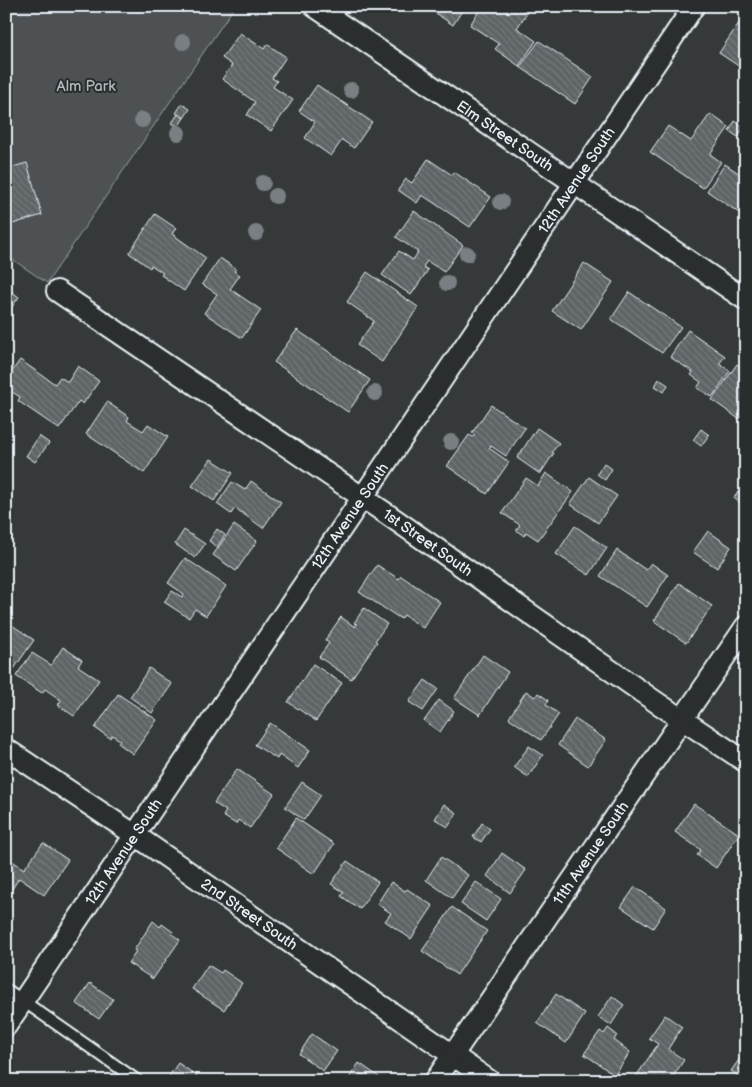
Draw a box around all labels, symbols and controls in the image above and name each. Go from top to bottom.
park label: Alm Park [56,77,116,96]
street label: Elm Street South [453,97,557,176]
street label: 12th Avenue South [534,124,619,238]
street label: 12th Avenue South [308,459,393,573]
street label: 1st Street South [379,505,476,581]
street label: 12th Avenue South [81,795,167,909]
street label: 11th Avenue South [549,798,633,909]
street label: 2nd Street South [197,874,301,955]

